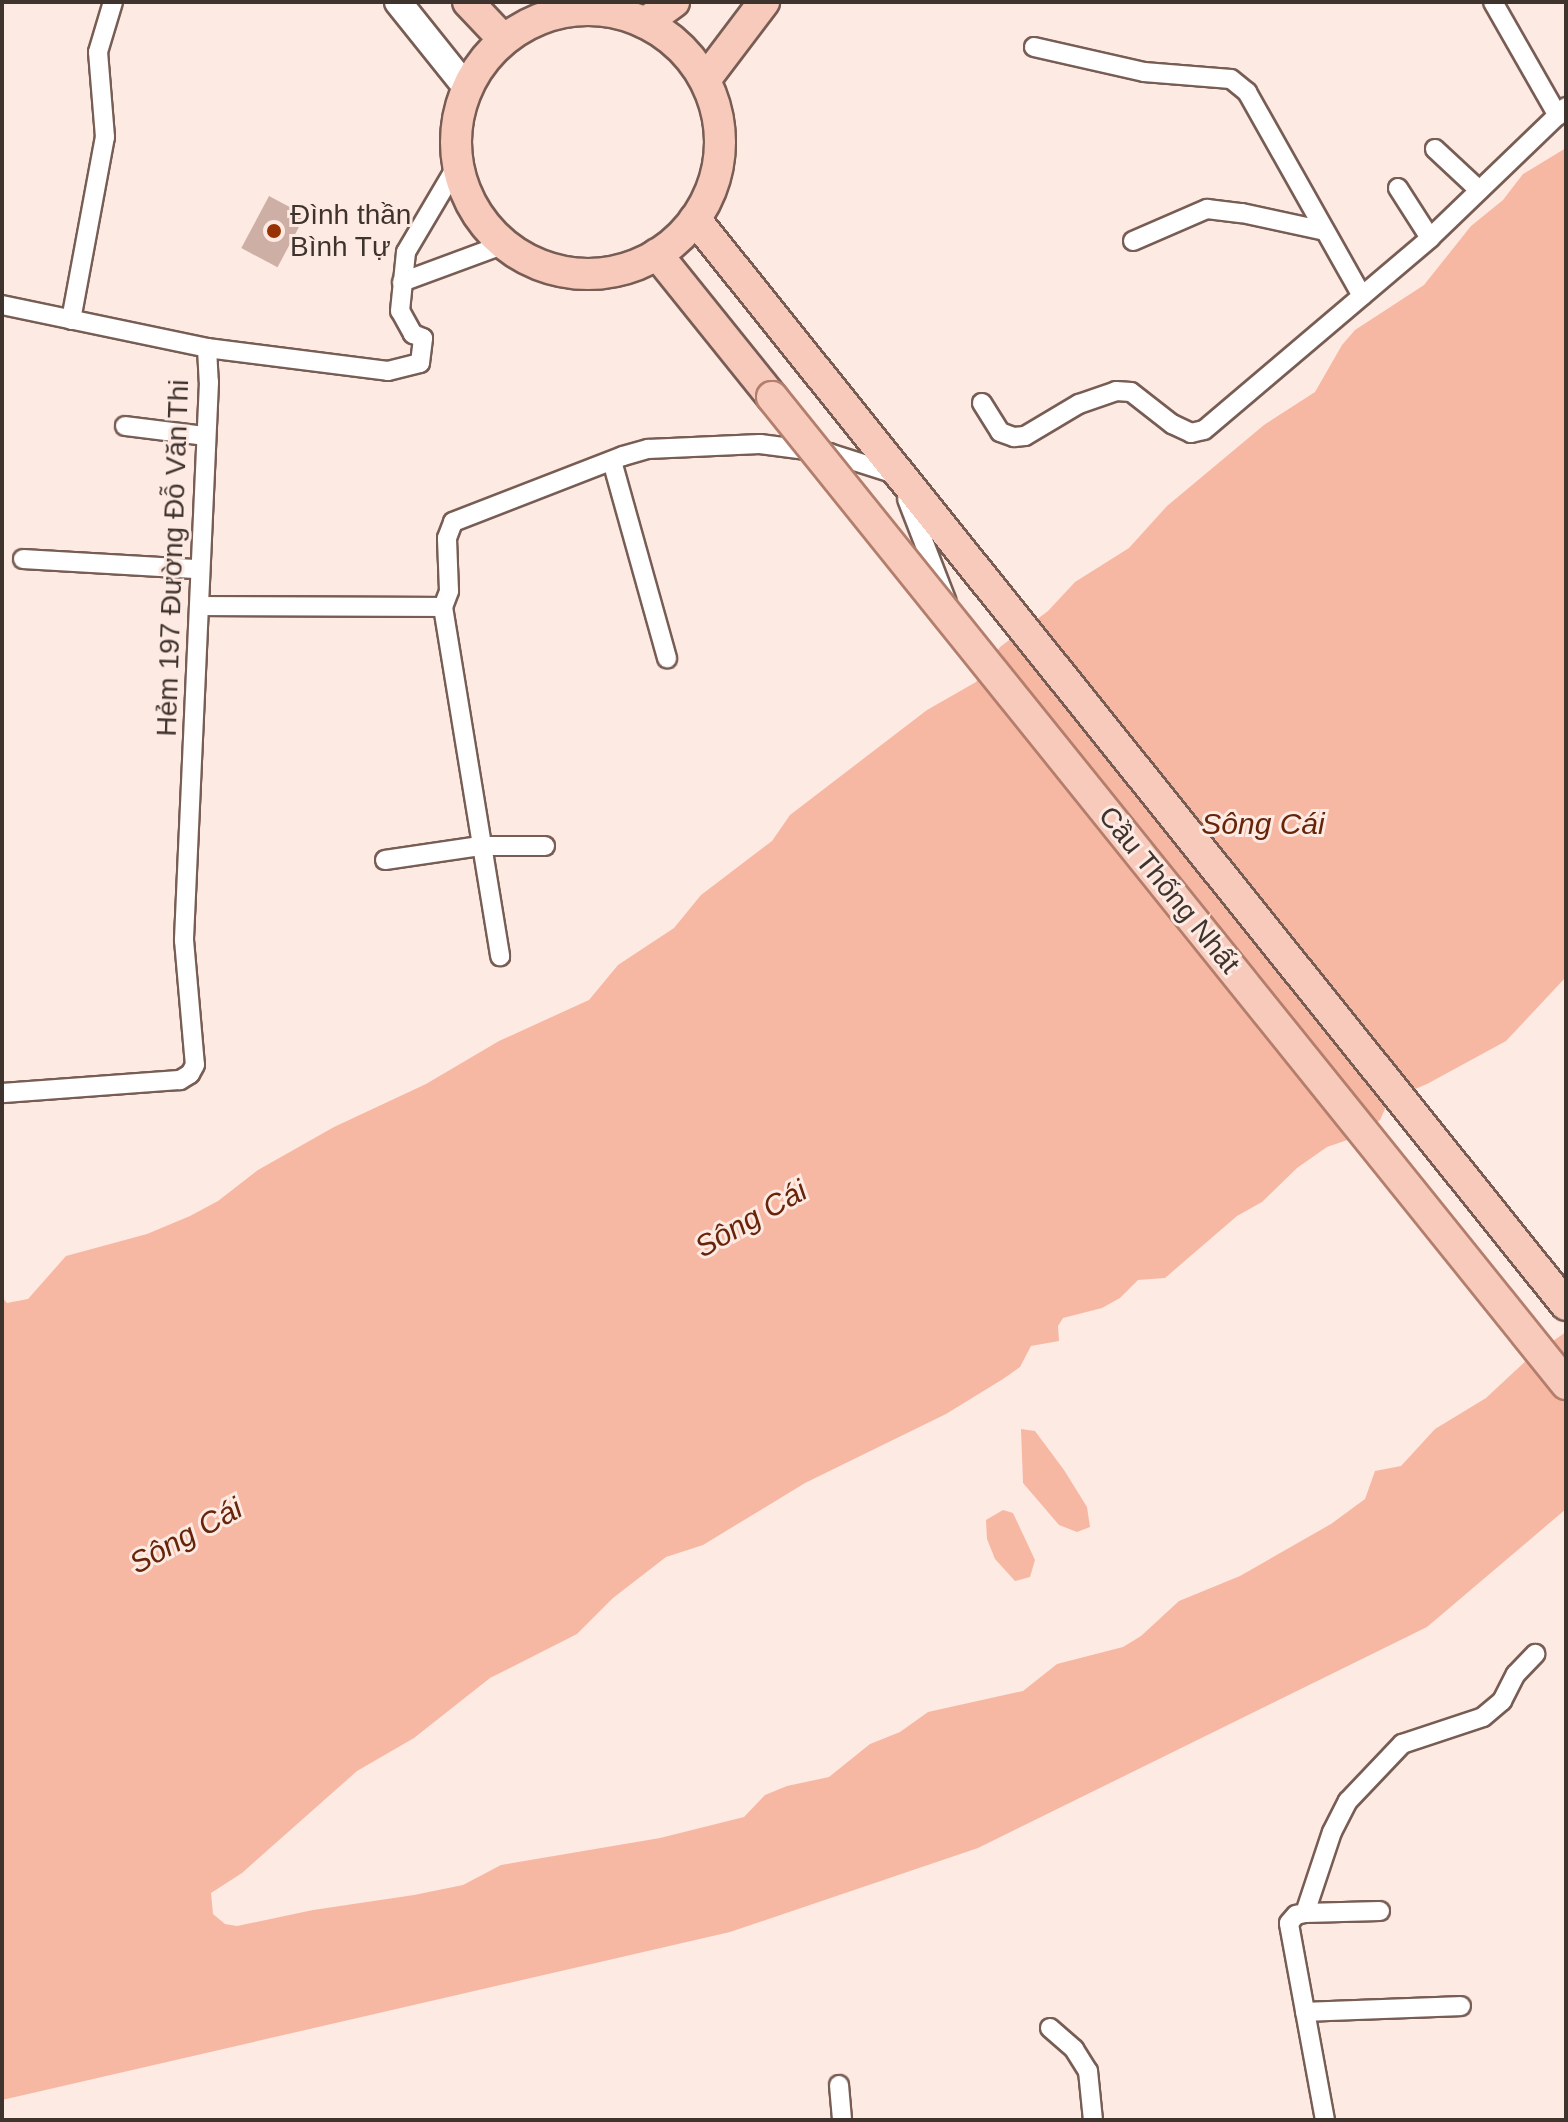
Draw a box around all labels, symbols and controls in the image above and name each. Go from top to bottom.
place label: Đình thần Bình Tự [290,198,411,264]
marker: Đình thần Bình Tự [265,222,283,240]
street label: Hẻm 197 Đường Đỗ Văn Thi [150,379,196,737]
street label: Cầu Thống Nhất [1091,800,1247,980]
water label: Sông Cái [1201,806,1325,842]
water label: Sông Cái [689,1173,813,1265]
water label: Sông Cái [123,1490,249,1582]

